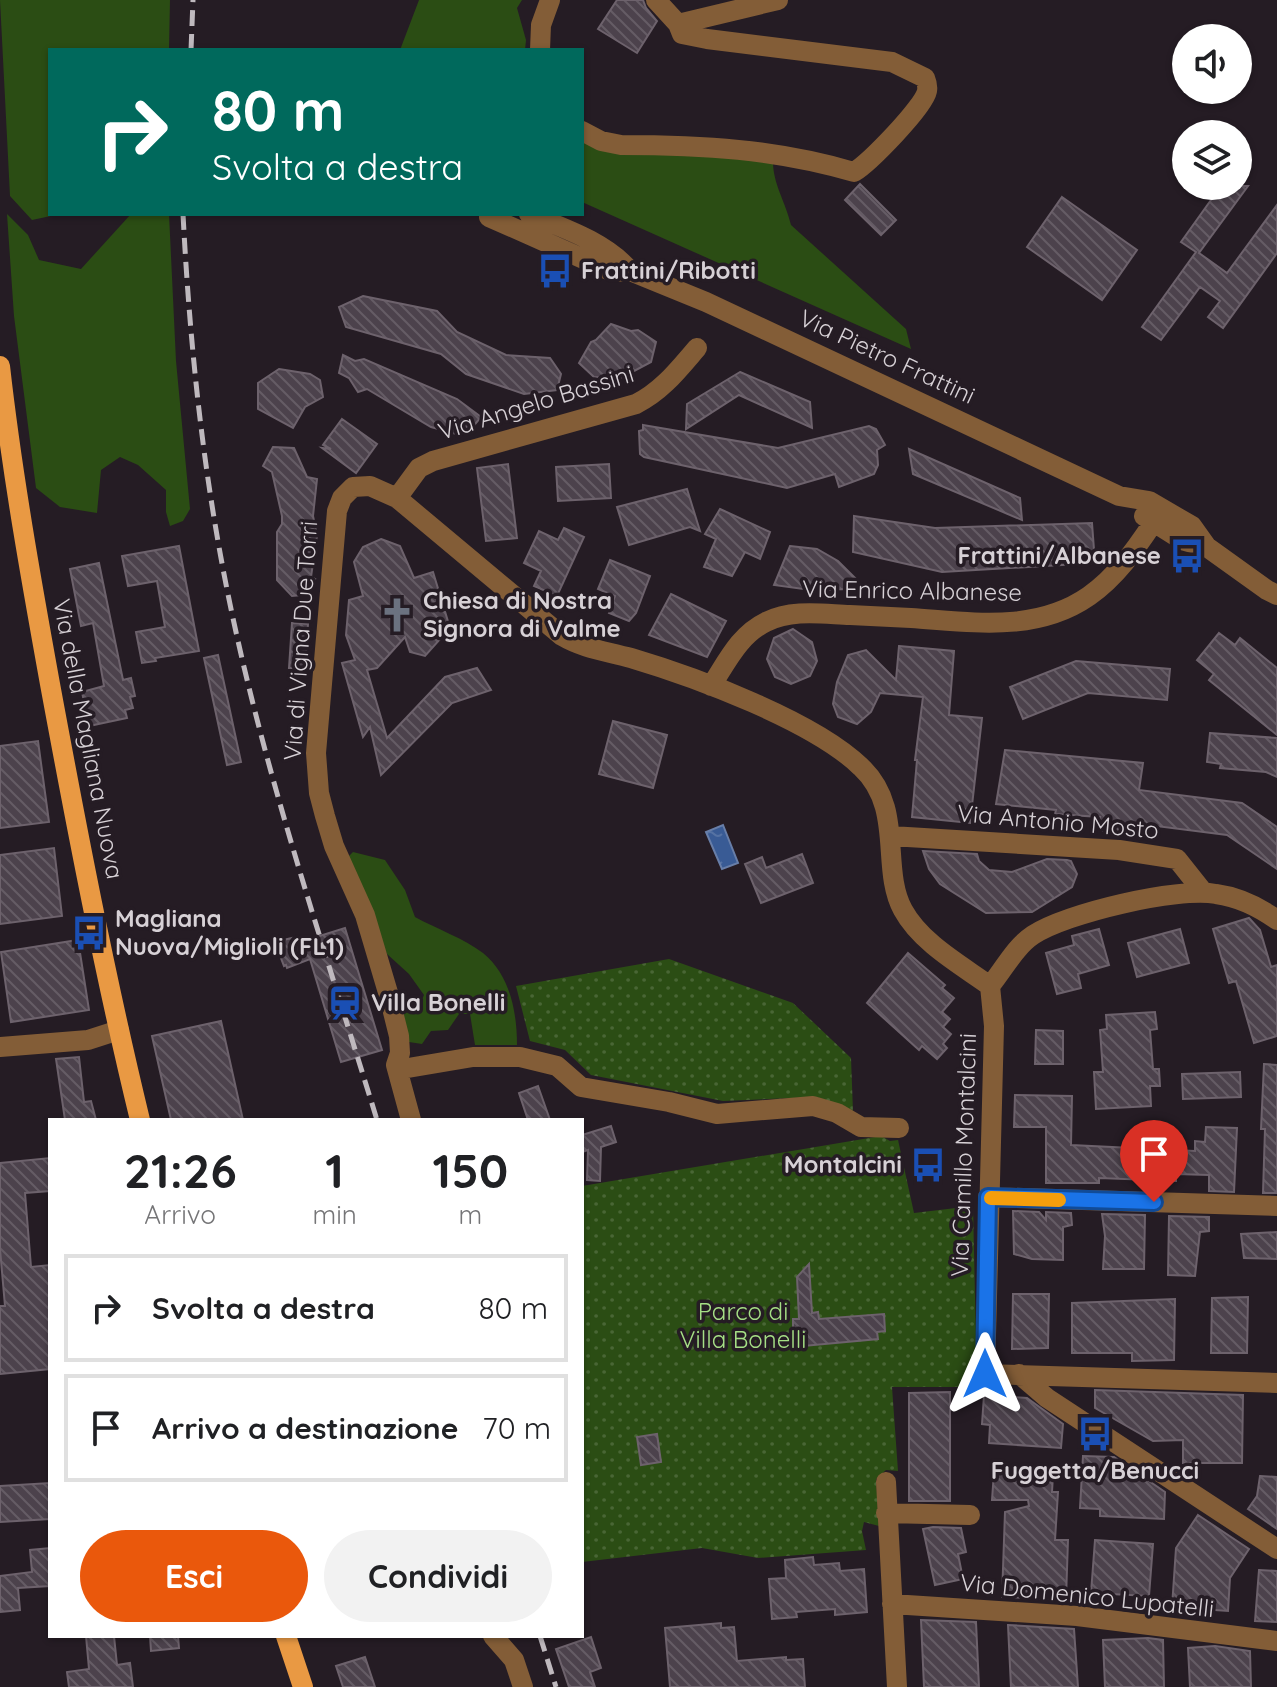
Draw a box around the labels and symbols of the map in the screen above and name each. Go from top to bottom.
bus stop icon: Frattini/Ribotti [536,252,574,290]
place label: Frattini/Ribotti [581,255,756,285]
street label: Via Pietro Frattini [795,302,980,410]
street label: Via Angelo Bassini [434,358,637,446]
street label: Via di Vigna Due Torri [277,520,323,762]
bus stop icon: Frattini/Albanese [1168,537,1206,575]
place label: Frattini/Albanese [957,540,1161,570]
street label: Via Enrico Albanese [802,573,1022,607]
place label: Chiesa di Nostra Signora di Valme [423,585,621,643]
street label: Via della Magliana Nuova [47,596,131,881]
church icon: Chiesa di Nostra Signora di Valme [378,596,416,634]
street label: Via Antonio Mosto [956,797,1160,845]
place label: Magliana Nuova/Miglioli (FL1) [115,903,344,961]
bus stop icon: Magliana Nuova/Miglioli (FL1) [70,914,108,952]
station icon: Villa Bonelli [326,984,364,1022]
place label: Villa Bonelli [371,987,505,1017]
street label: Via Camillo Montalcini [944,1032,982,1277]
pin [1120,1120,1188,1202]
bus stop icon: Montalcini [909,1146,947,1184]
place label: Montalcini [784,1149,902,1179]
park label: Parco di Villa Bonelli [680,1296,806,1354]
position arrow [943,1332,1027,1416]
bus stop icon: Fuggetta/Benucci [1076,1415,1114,1453]
place label: Fuggetta/Benucci [991,1455,1199,1485]
street label: Via Domenico Lupatelli [959,1567,1216,1623]

